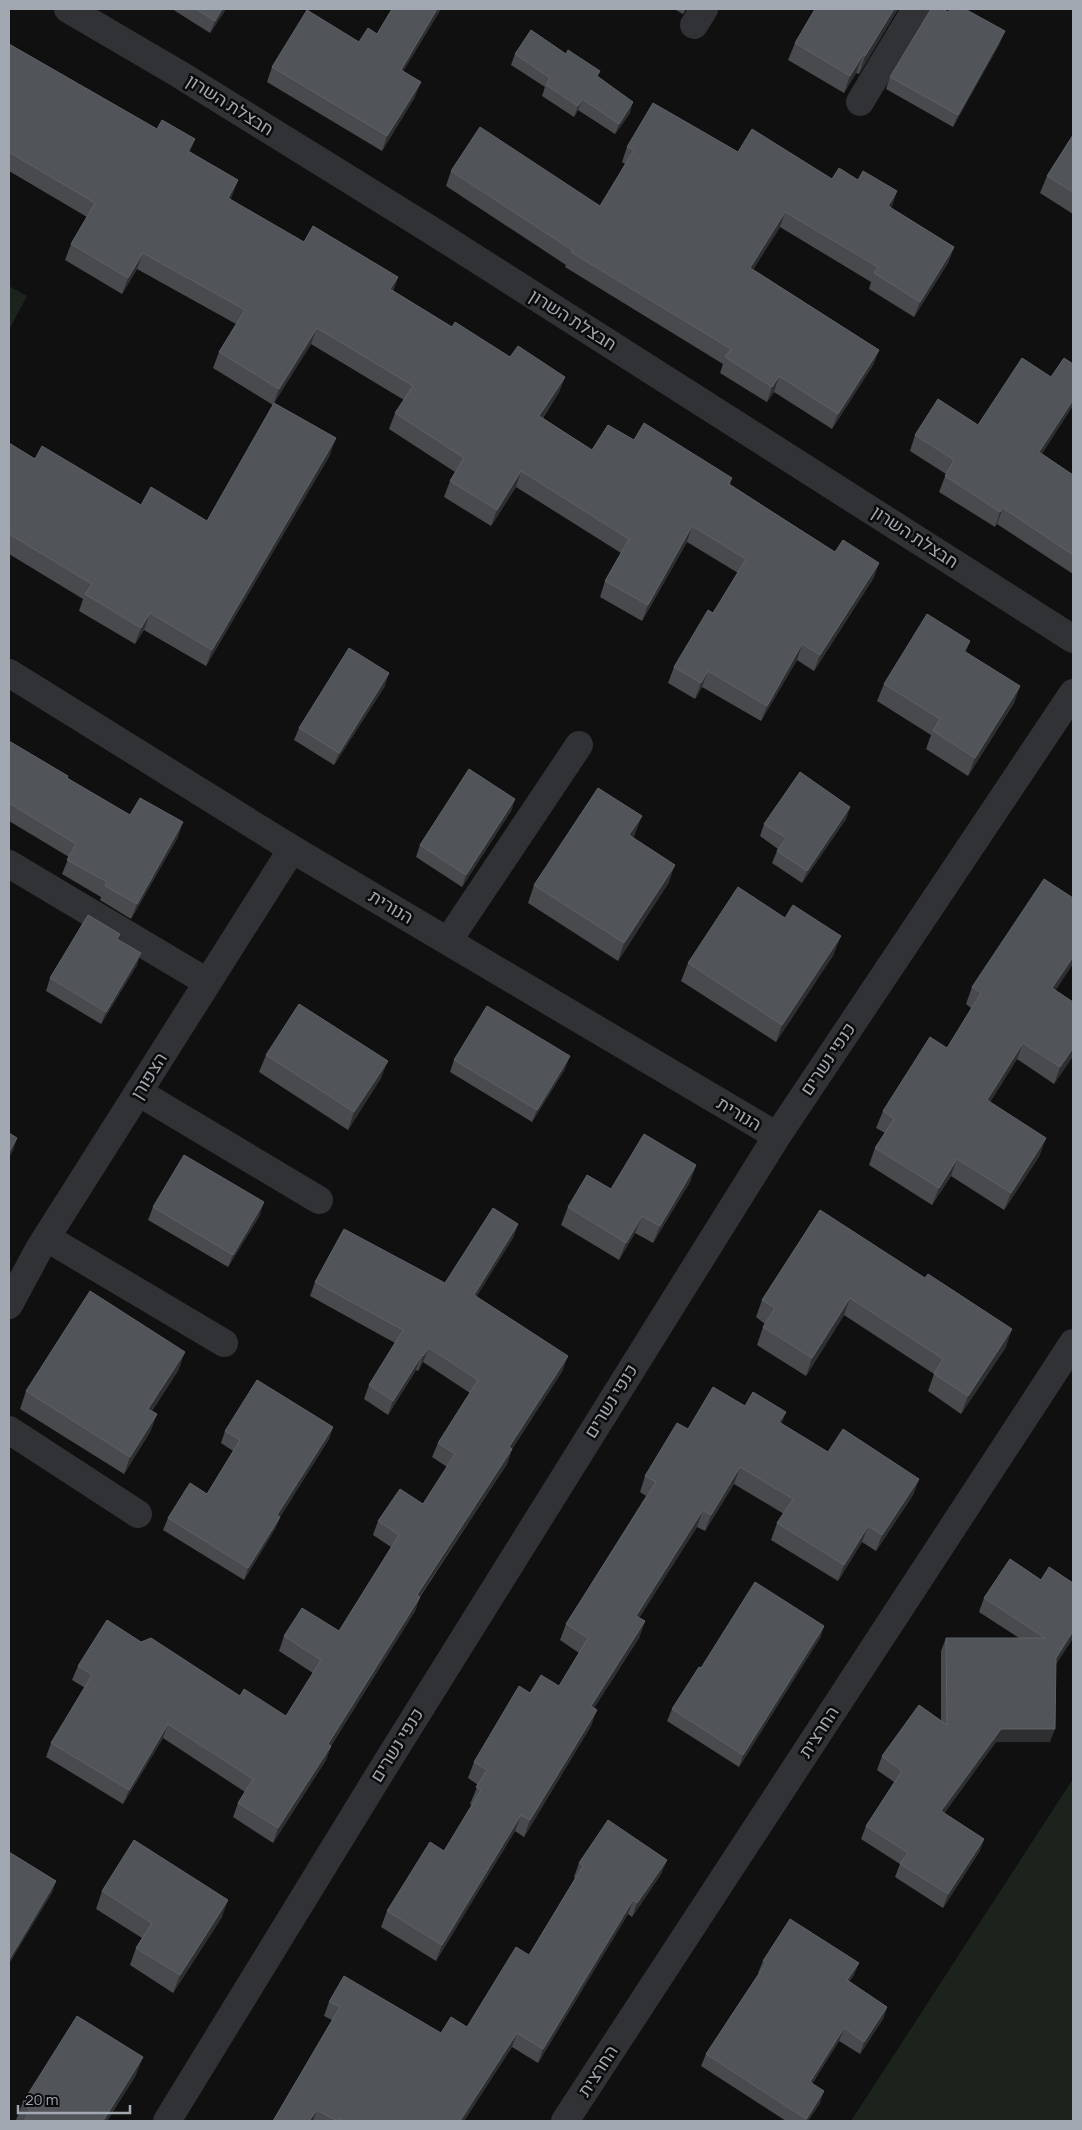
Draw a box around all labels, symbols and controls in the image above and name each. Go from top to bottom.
street label: חבצלת השרון [182,68,279,140]
street label: חבצלת השרון [525,283,622,355]
street label: חבצלת השרון [868,499,963,573]
street label: הנורית [365,884,418,929]
street label: כנפי נשרים [794,1017,860,1100]
street label: הצפורן [124,1047,172,1103]
street label: הנורית [713,1091,766,1136]
street label: כנפי נשרים [578,1359,642,1442]
street label: החרצית [793,1701,844,1762]
street label: כנפי נשרים [364,1703,428,1786]
street label: החרצית [572,2040,623,2101]
scale bar [18,2082,130,2114]
text: 20 m [25,2089,58,2110]

